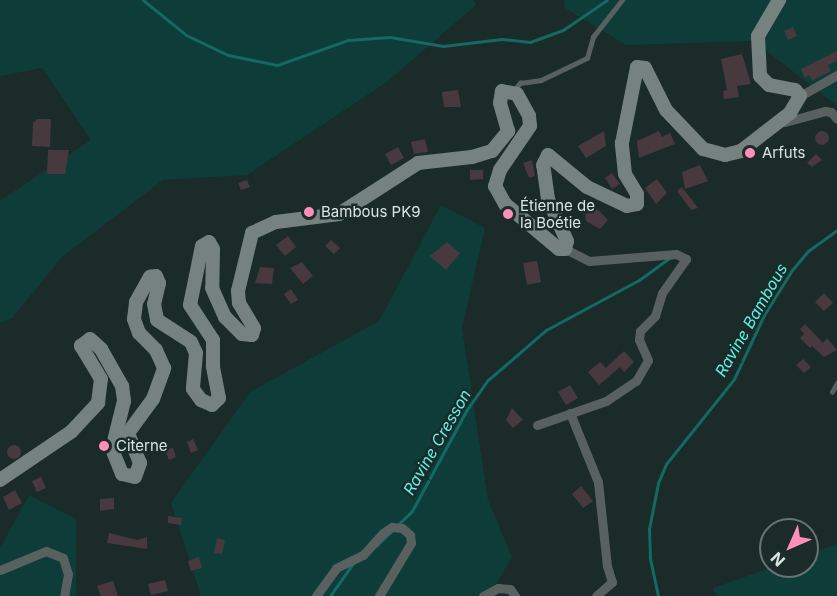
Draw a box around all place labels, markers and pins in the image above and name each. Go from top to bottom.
place label: Arfuts [762,144,805,162]
marker: Arfuts [743,146,757,160]
place label: Étienne de la Boétie [520,196,595,231]
place label: Bambous PK9 [321,203,421,221]
marker: Bambous PK9 [302,205,316,219]
marker: Étienne de la Boétie [501,207,515,221]
place label: Citerne [116,437,168,455]
marker: Citerne [97,439,111,453]

